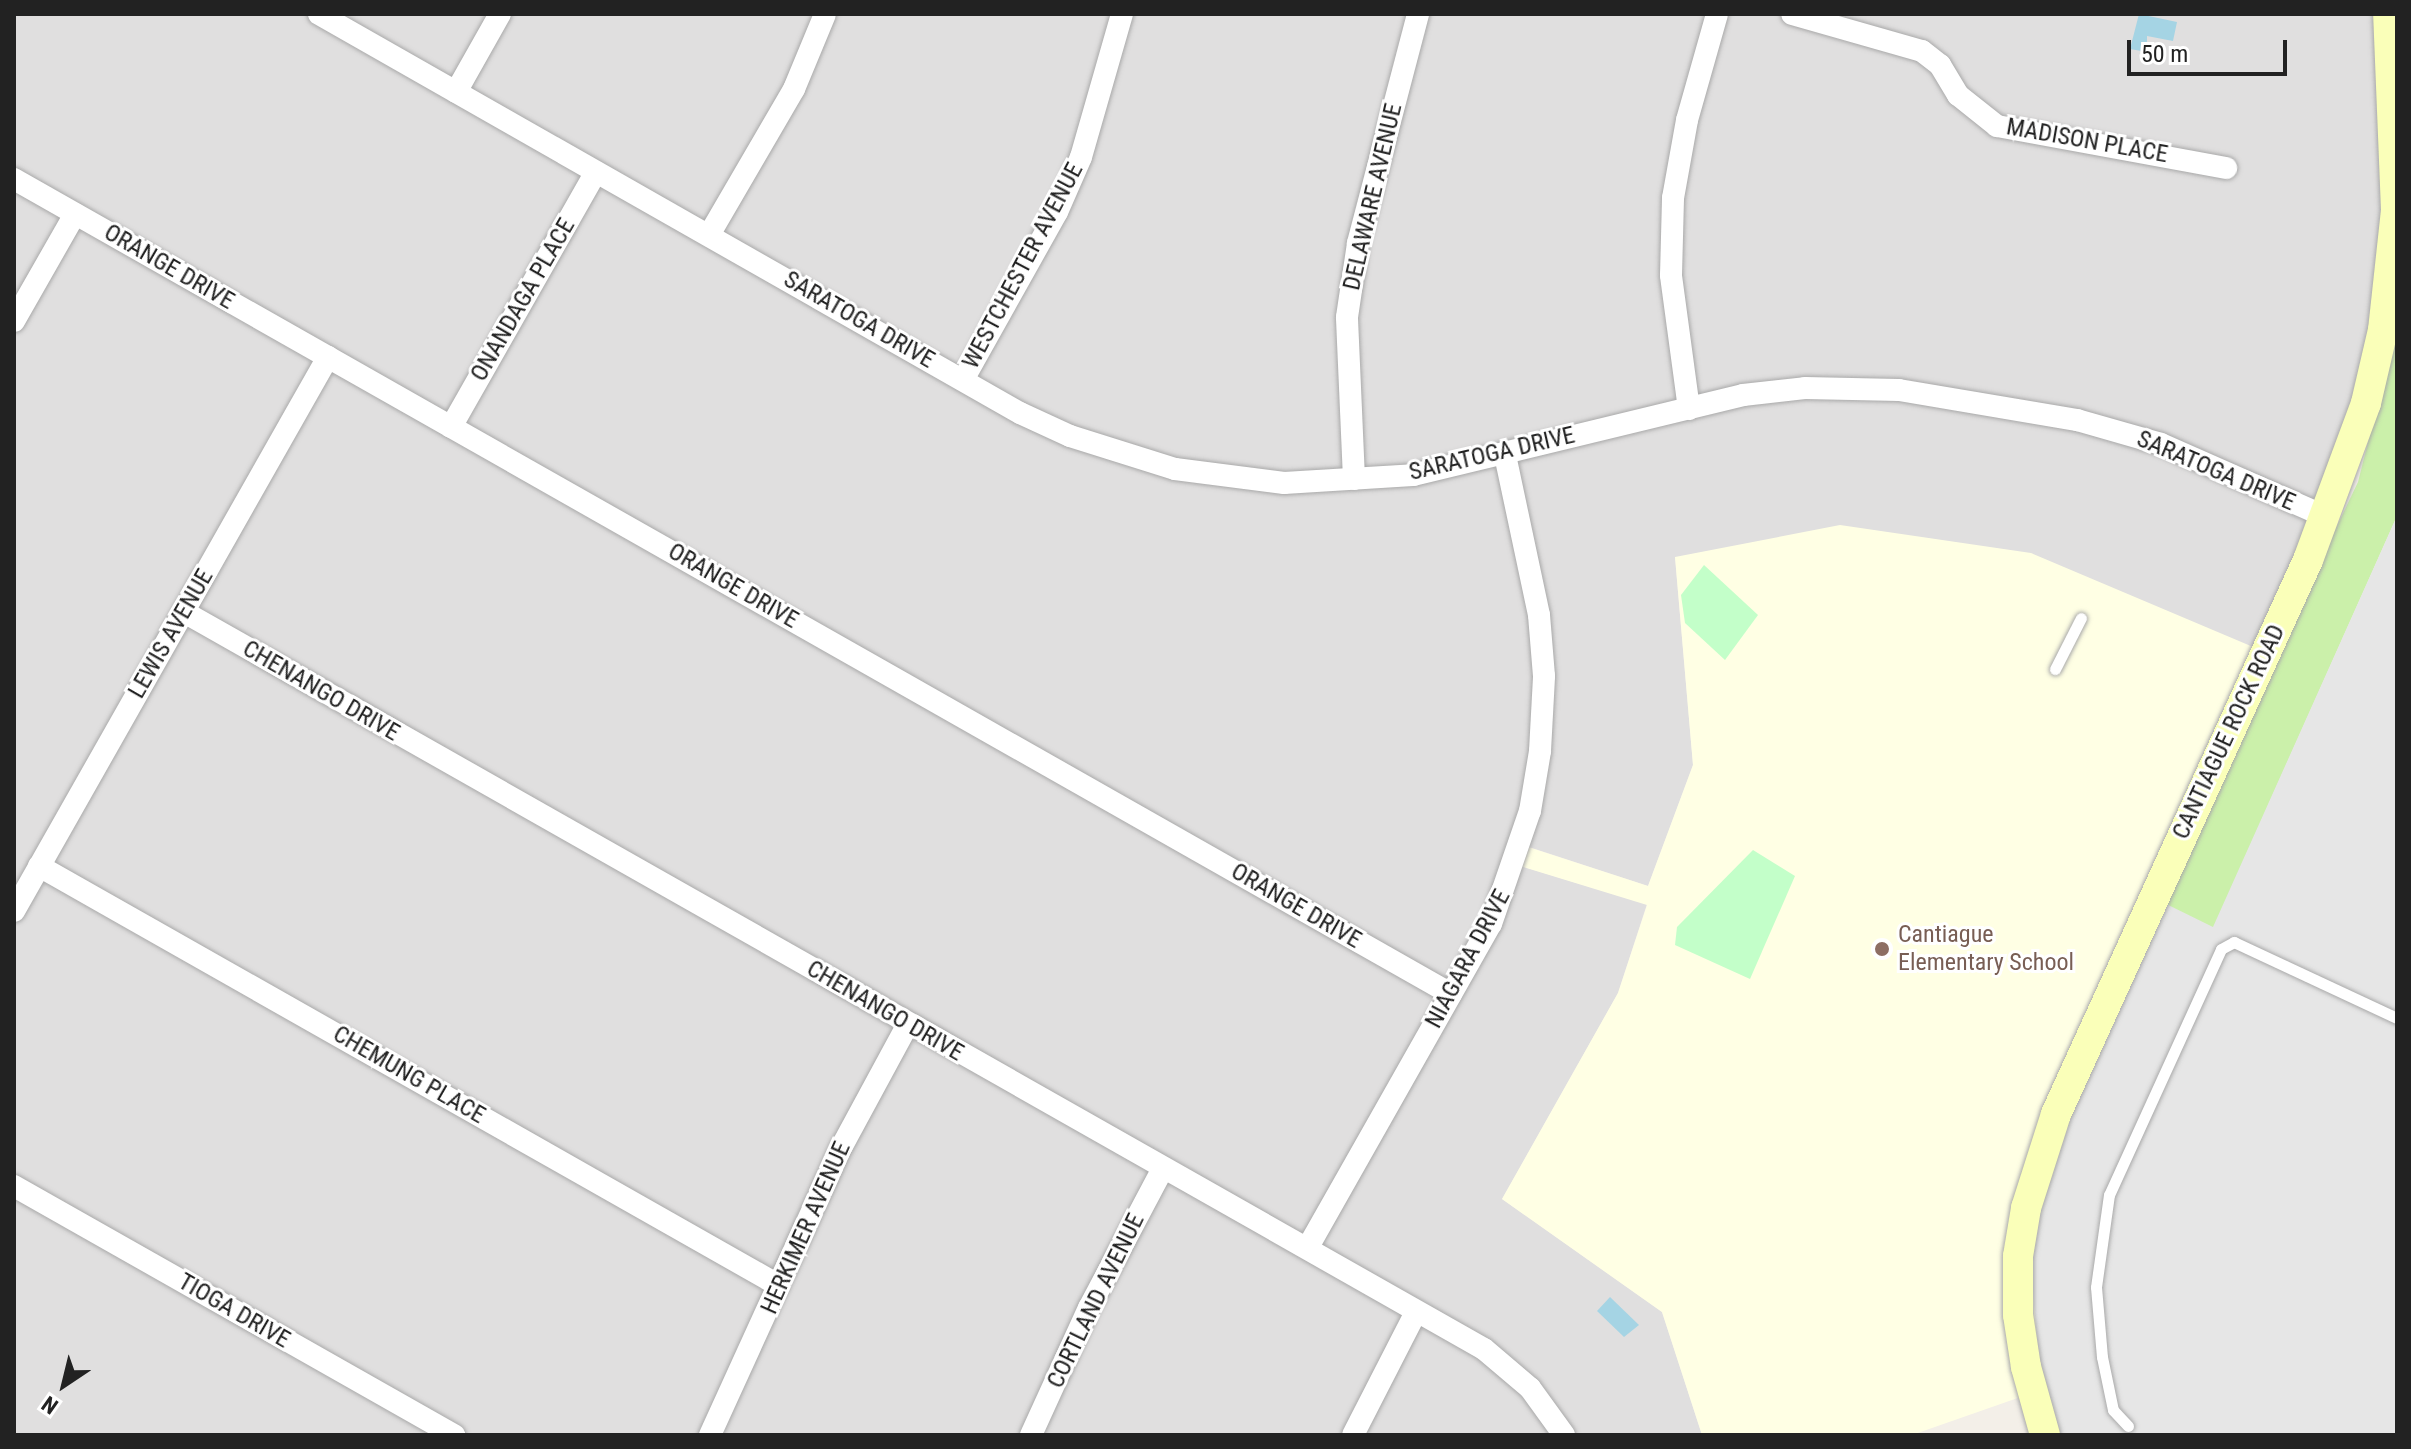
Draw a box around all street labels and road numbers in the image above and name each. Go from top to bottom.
street label: DELAWARE AVENUE [1338,101,1408,293]
street label: MADISON PLACE [2004,113,2170,169]
street label: WESTCHESTER AVENUE [957,158,1089,374]
street label: ONANDAGA PLACE [465,214,581,386]
street label: ORANGE DRIVE [99,218,239,316]
street label: SARATOGA DRIVE [778,265,940,375]
street label: SARATOGA DRIVE [1406,421,1578,487]
street label: SARATOGA DRIVE [2132,425,2300,517]
street label: ORANGE DRIVE [663,537,803,635]
street label: LEWIS AVENUE [123,564,219,704]
street label: CANTIAGUE ROCK ROAD [2167,620,2291,844]
street label: CHENANGO DRIVE [238,634,404,748]
street label: ORANGE DRIVE [1226,857,1366,955]
street label: NIAGARA DRIVE [1419,885,1517,1033]
street label: CHENANGO DRIVE [802,954,968,1068]
street label: CHEMUNG PLACE [328,1020,490,1130]
street label: HERKIMER AVENUE [755,1137,857,1319]
street label: CORTLAND AVENUE [1041,1209,1151,1393]
street label: TIOGA DRIVE [173,1267,295,1355]

